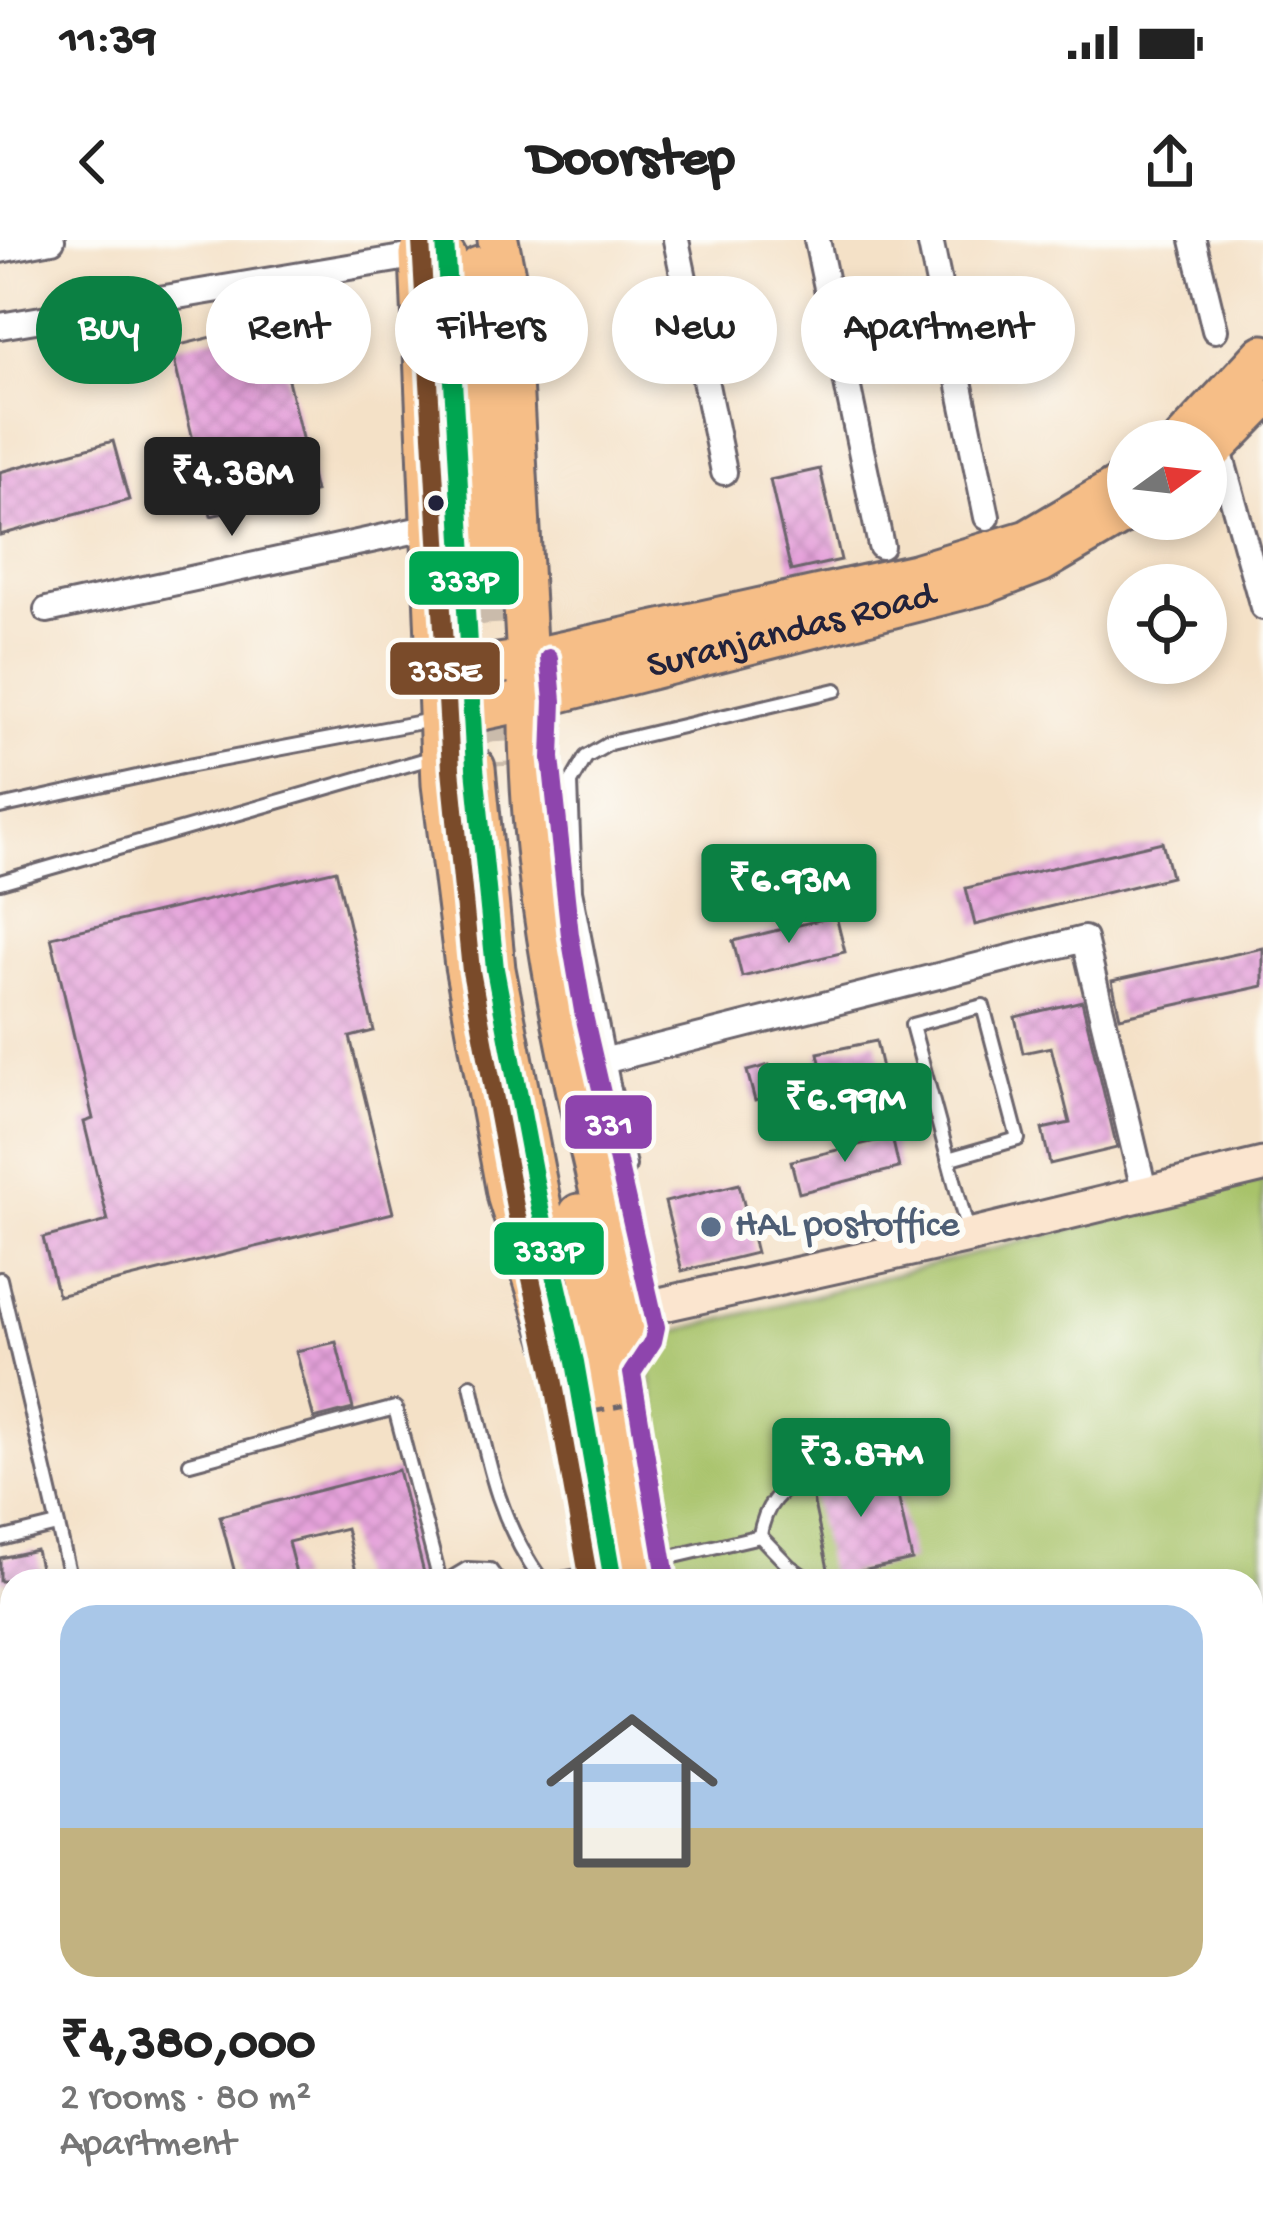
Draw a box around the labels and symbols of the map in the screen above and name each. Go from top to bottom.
north arrow [1107,420,1227,540]
pin: ₹4.38M [134,437,330,539]
unlabelled marker [425,492,447,514]
line badge: 333P [407,549,521,607]
text: 333P [428,565,501,603]
street label: Suranjandas Road [643,574,943,692]
line badge: 335E [388,640,502,697]
text: 335E [408,655,484,693]
pin: ₹6.93M [691,844,887,946]
pin: ₹6.99M [747,1063,943,1165]
line badge: 331 [563,1093,654,1151]
text: 331 [584,1109,633,1147]
place label: HAL postoffice [735,1204,960,1250]
marker: HAL postoffice [698,1214,724,1240]
line badge: 333P [492,1220,606,1277]
text: 333P [513,1235,586,1273]
pin: ₹3.87M [763,1418,959,1520]

